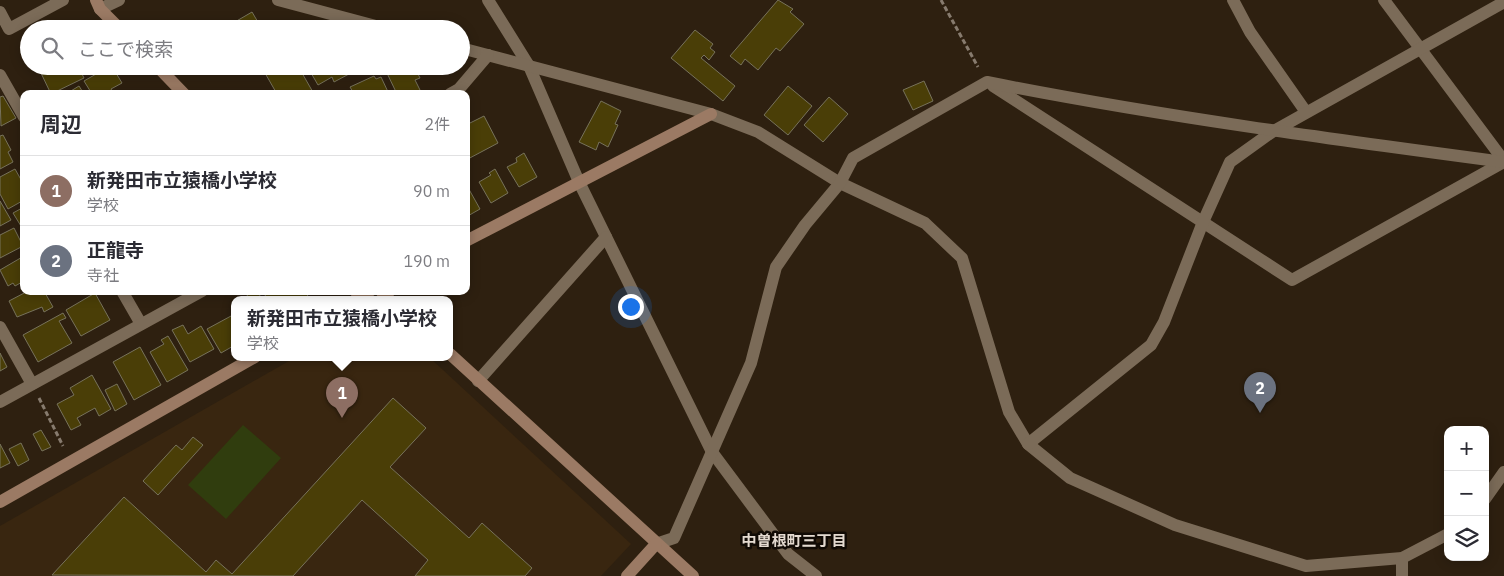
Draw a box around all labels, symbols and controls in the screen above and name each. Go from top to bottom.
search box [20,20,470,75]
icon: search [38,34,66,62]
text: ここで検索 [78,37,173,61]
text: 周辺 [40,110,82,138]
text: 2件 [424,114,450,134]
text: 新発田市立猿橋小学校 [87,168,277,192]
text: 1 [51,181,61,201]
text: 90 m [413,181,450,201]
text: 学校 [87,195,119,215]
text: 正龍寺 [87,238,144,262]
text: 2 [51,251,61,271]
text: 190 m [403,251,450,271]
text: 寺社 [87,265,119,285]
your location [618,294,644,320]
popup [231,296,453,361]
text: 新発田市立猿橋小学校 [247,306,437,330]
text: 学校 [247,333,279,353]
pin: 2 [1244,372,1276,413]
pin: 1 [326,377,358,418]
map controls [1444,426,1489,561]
button: + [1444,426,1489,471]
button: − [1444,471,1489,516]
button: layers [1444,516,1489,561]
district label: 中曽根町三丁目 [741,531,847,550]

